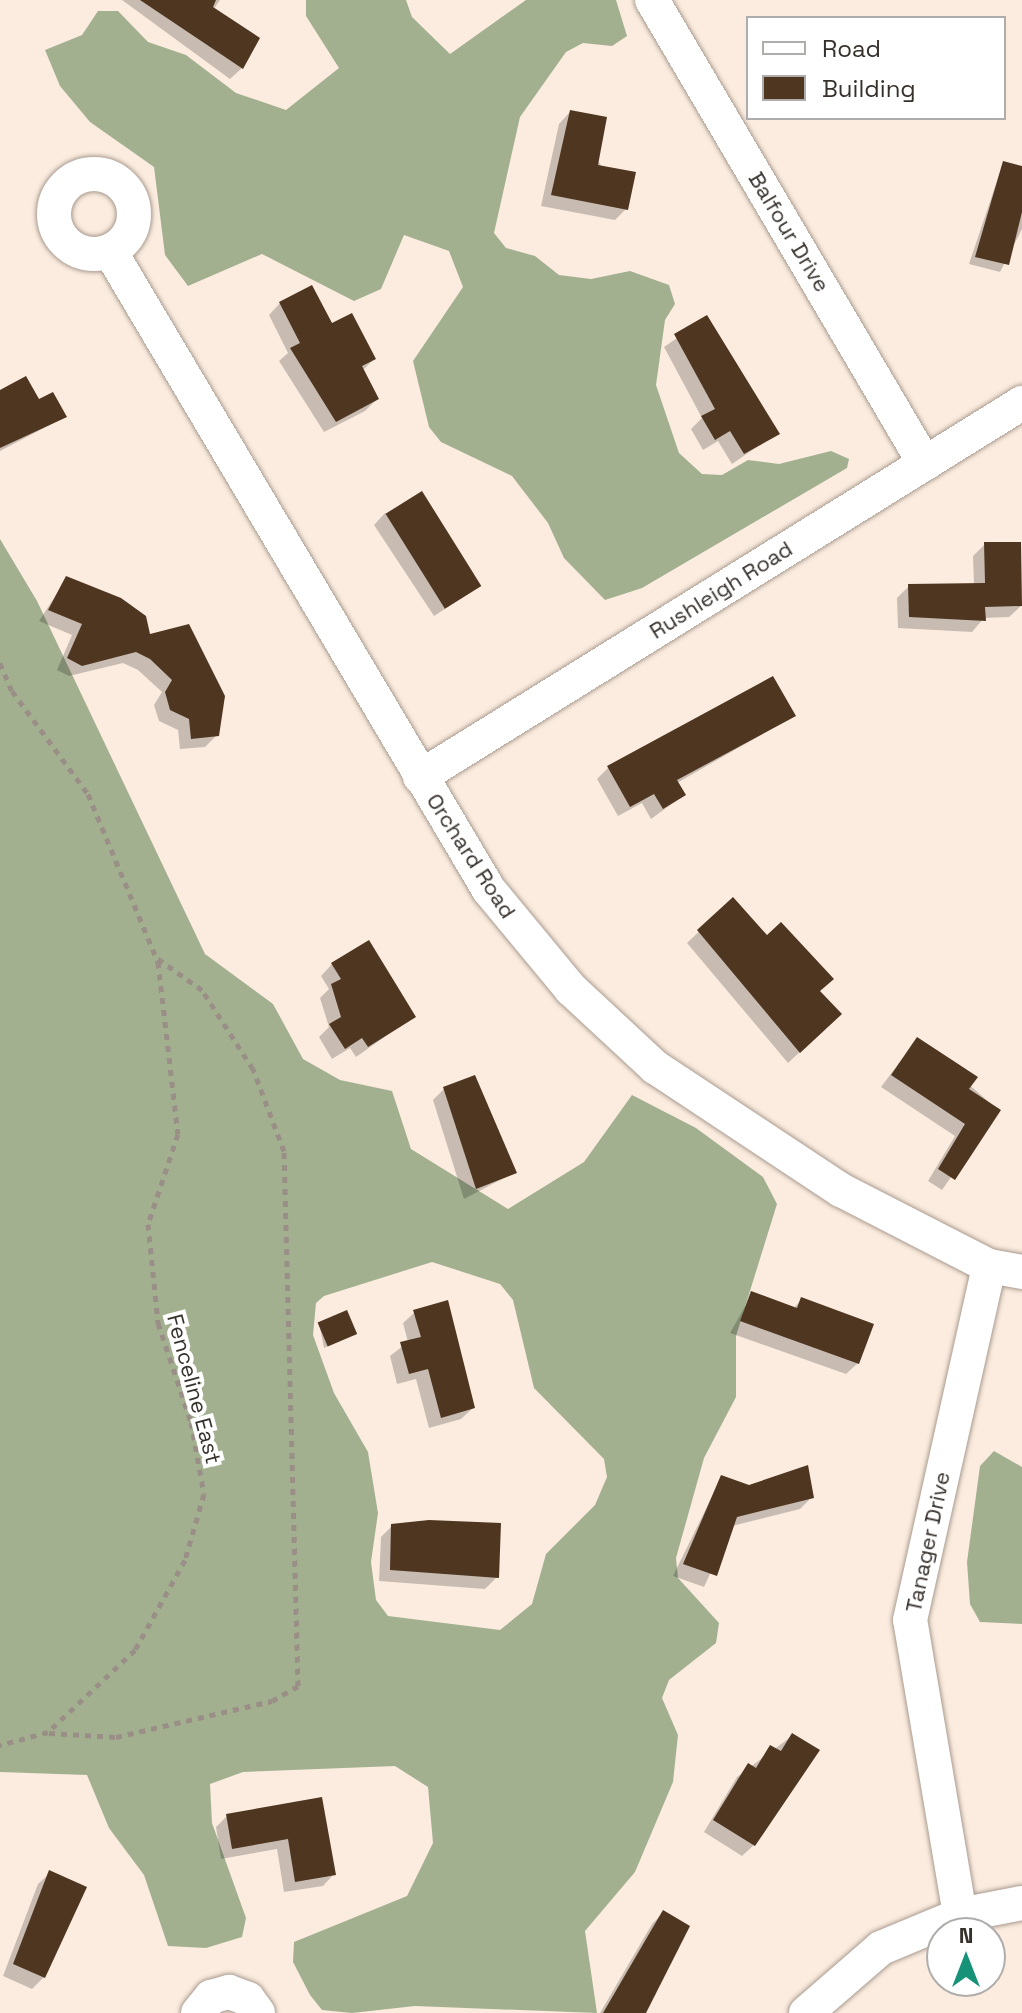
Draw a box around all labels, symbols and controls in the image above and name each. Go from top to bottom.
legend [746,16,1006,120]
text: Road [822,33,881,64]
text: Building [822,73,916,104]
street label: Balfour Drive [743,167,835,297]
street label: Rushleigh Road [645,535,797,645]
street label: Orchard Road [421,789,521,923]
street label: Fenceline East [161,1311,227,1467]
street label: Tanager Drive [900,1469,956,1615]
north arrow [926,1917,1006,1997]
text: N [959,1921,973,1949]

